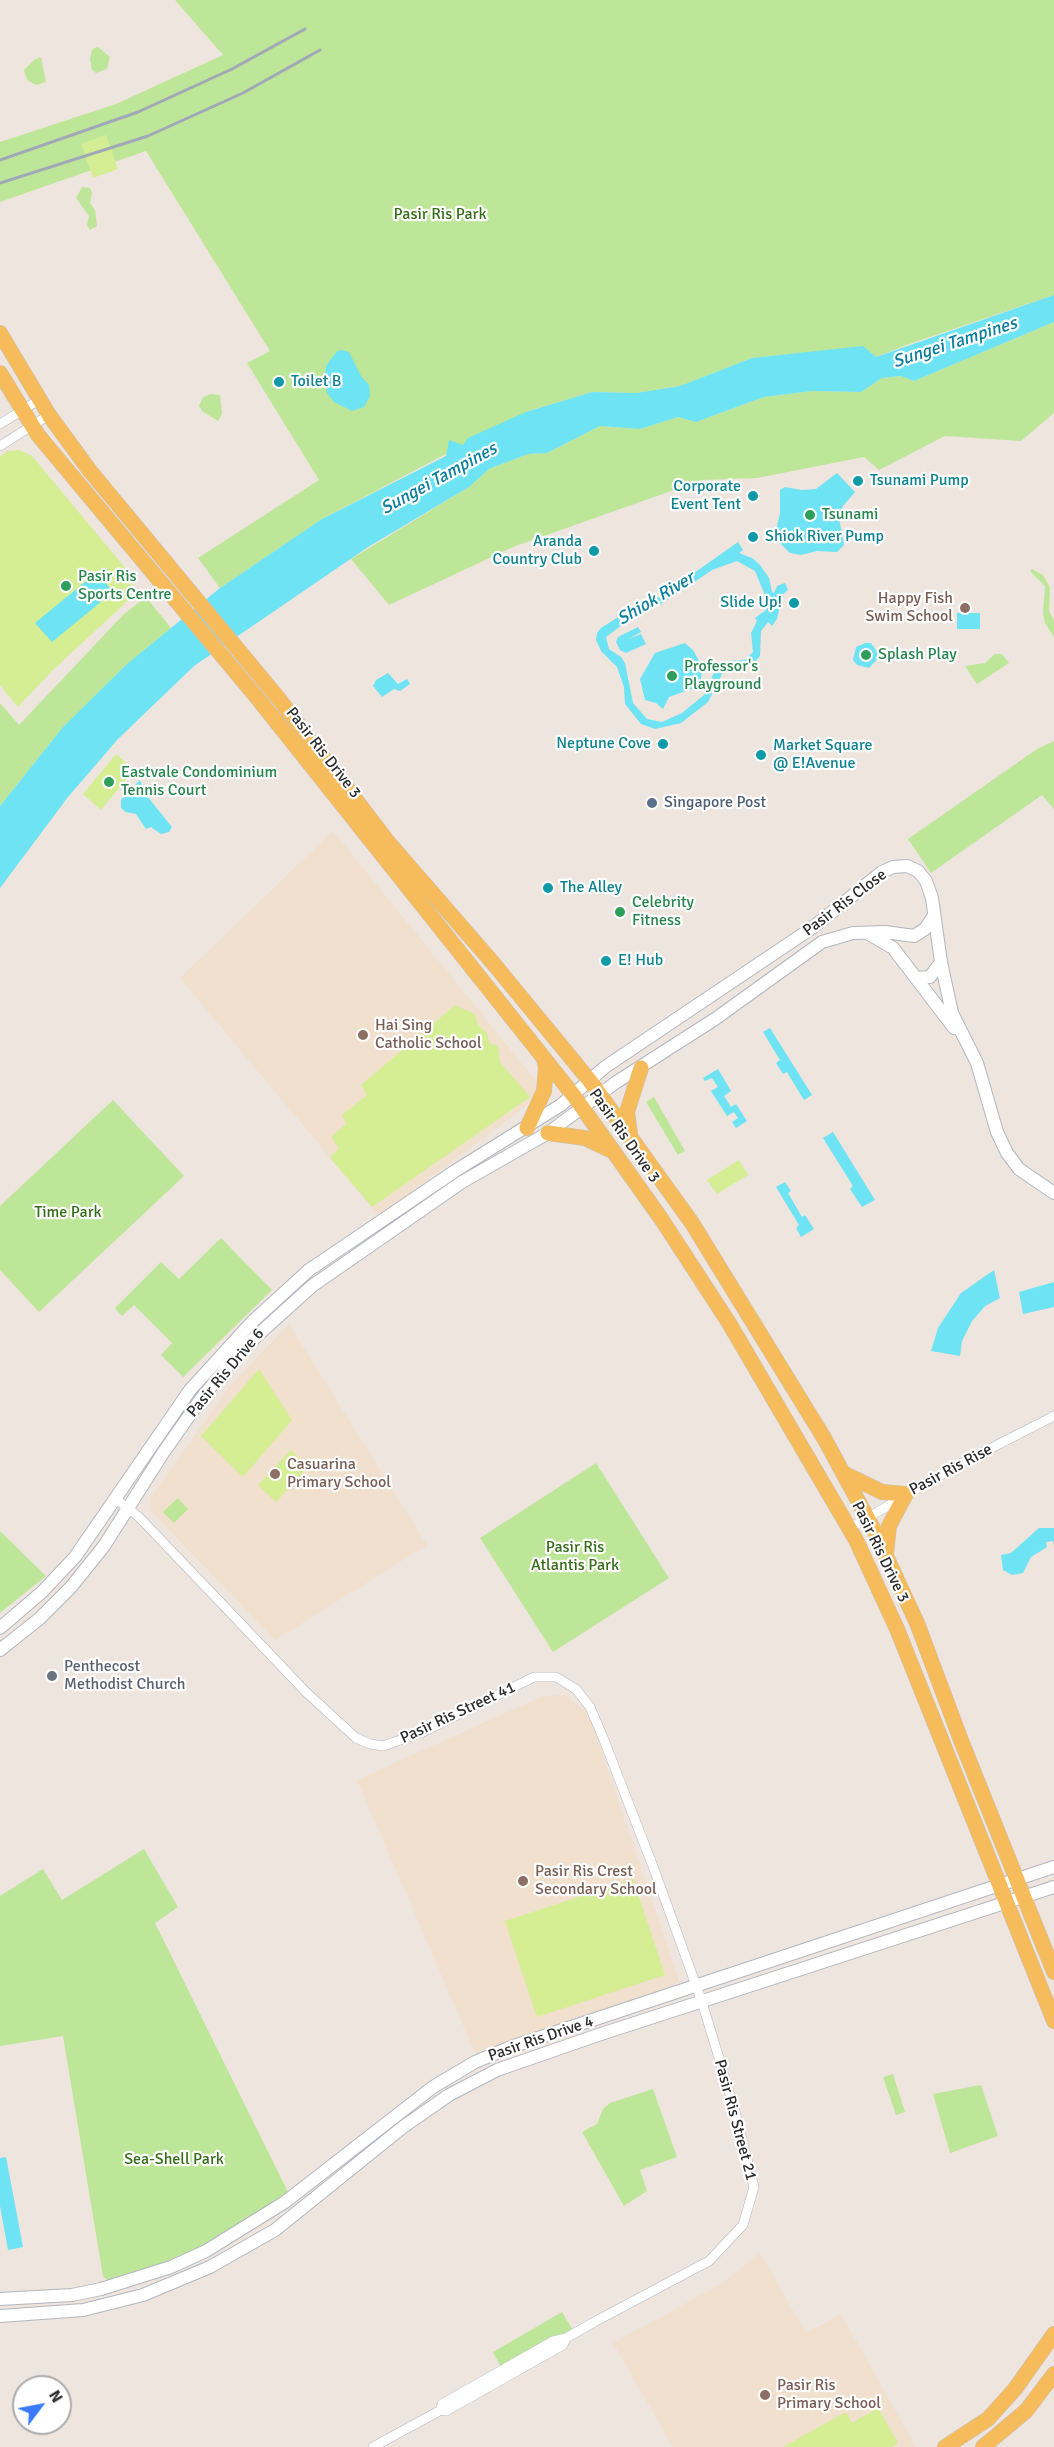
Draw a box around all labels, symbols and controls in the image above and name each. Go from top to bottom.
park label: Pasir Ris Park [394,205,486,225]
water label: Sungei Tampines [890,313,1020,373]
place label: Toilet B [291,372,342,392]
marker: Toilet B [272,375,286,389]
water label: Sungei Tampines [377,438,501,520]
place label: Tsunami Pump [870,471,969,491]
marker: Tsunami Pump [851,474,865,488]
place label: Corporate Event Tent [670,477,741,515]
marker: Corporate Event Tent [746,489,760,503]
place label: Tsunami [822,505,878,525]
marker: Tsunami [803,508,817,522]
place label: Shiok River Pump [765,527,884,547]
marker: Shiok River Pump [746,530,760,544]
place label: Aranda Country Club [492,532,582,570]
marker: Aranda Country Club [587,544,601,558]
place label: Pasir Ris Sports Centre [78,567,171,605]
water label: Shiok River [614,568,698,630]
marker: Pasir Ris Sports Centre [59,579,73,593]
place label: Happy Fish Swim School [866,589,953,627]
place label: Slide Up! [720,593,782,613]
marker: Slide Up! [787,596,801,610]
marker: Happy Fish Swim School [958,601,972,615]
place label: Splash Play [878,645,957,665]
marker: Splash Play [859,648,873,662]
place label: Professor's Playground [684,657,761,695]
marker: Professor's Playground [665,669,679,683]
street label: Pasir Ris Drive 3 [282,704,364,802]
place label: Neptune Cove [556,734,651,754]
place label: Market Square @ E!Avenue [773,736,873,774]
marker: Neptune Cove [656,737,670,751]
marker: Market Square @ E!Avenue [754,748,768,762]
place label: Eastvale Condominium Tennis Court [121,763,277,801]
marker: Eastvale Condominium Tennis Court [102,775,116,789]
place label: Singapore Post [664,793,766,813]
marker: Singapore Post [645,796,659,810]
street label: Pasir Ris Close [799,865,891,941]
place label: The Alley [560,878,622,898]
marker: The Alley [541,881,555,895]
place label: Celebrity Fitness [632,893,694,931]
marker: Celebrity Fitness [613,905,627,919]
place label: E! Hub [618,951,663,971]
marker: E! Hub [599,954,613,968]
place label: Hai Sing Catholic School [375,1016,482,1054]
marker: Hai Sing Catholic School [356,1028,370,1042]
street label: Pasir Ris Drive 3 [585,1085,663,1187]
park label: Time Park [34,1203,102,1223]
street label: Pasir Ris Drive 6 [183,1325,269,1421]
street label: Pasir Ris Rise [906,1440,996,1500]
place label: Casuarina Primary School [287,1455,391,1493]
marker: Casuarina Primary School [268,1467,282,1481]
street label: Pasir Ris Drive 3 [847,1498,913,1606]
park label: Pasir Ris Atlantis Park [531,1538,619,1576]
place label: Penthecost Methodist Church [64,1657,185,1695]
marker: Penthecost Methodist Church [45,1669,59,1683]
street label: Pasir Ris Street 41 [397,1678,519,1748]
place label: Pasir Ris Crest Secondary School [535,1862,657,1900]
marker: Pasir Ris Crest Secondary School [516,1874,530,1888]
street label: Pasir Ris Drive 4 [486,2012,596,2066]
street label: Pasir Ris Street 21 [710,2057,760,2183]
park label: Sea-Shell Park [124,2150,224,2170]
north arrow [12,2375,72,2435]
place label: Pasir Ris Primary School [777,2376,881,2414]
text: N [44,2386,67,2407]
marker: Pasir Ris Primary School [758,2388,772,2402]

